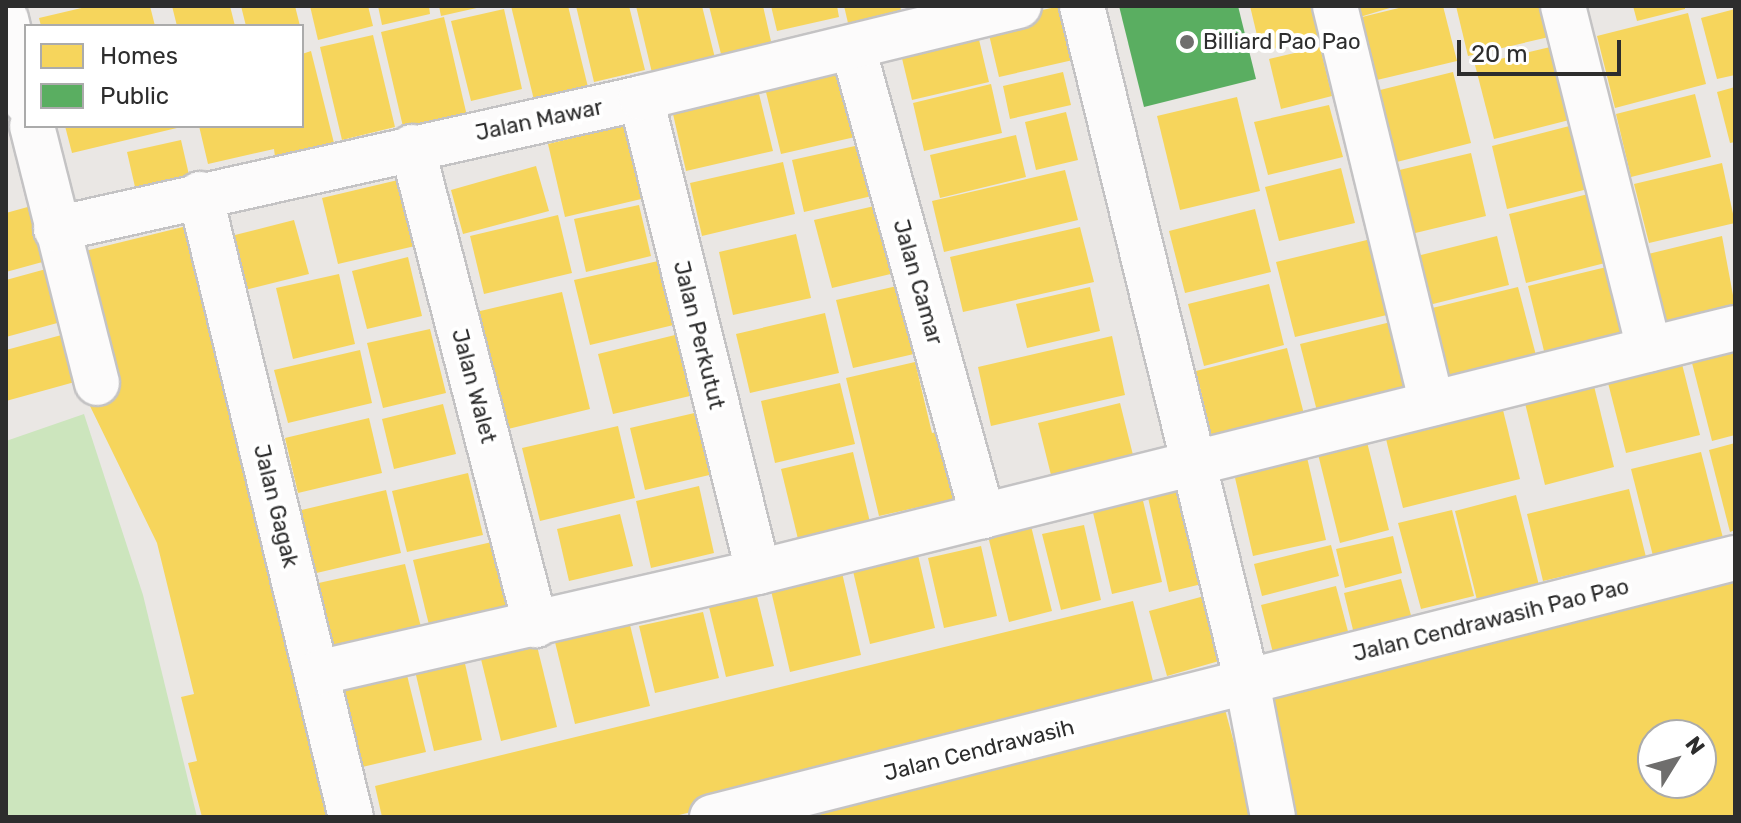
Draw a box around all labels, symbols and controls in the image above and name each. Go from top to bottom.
legend [24,24,304,128]
scale bar [1461,24,1625,74]
place label: Billiard Pao Pao [1203,29,1361,55]
marker: Billiard Pao Pao [1178,33,1196,51]
text: 20 m [1471,40,1528,68]
text: Homes [100,42,178,70]
text: Public [100,82,169,110]
street label: Jalan Mawar [473,94,605,146]
street label: Jalan Camar [888,216,948,348]
street label: Jalan Perkutut [668,258,730,412]
street label: Jalan Walet [446,326,502,446]
street label: Jalan Gagak [248,442,304,570]
street label: Jalan Cendrawasih Pao Pao [1350,573,1632,667]
street label: Jalan Cendrawasih [881,714,1077,786]
north arrow [1637,719,1717,799]
text: N [1679,731,1711,760]

